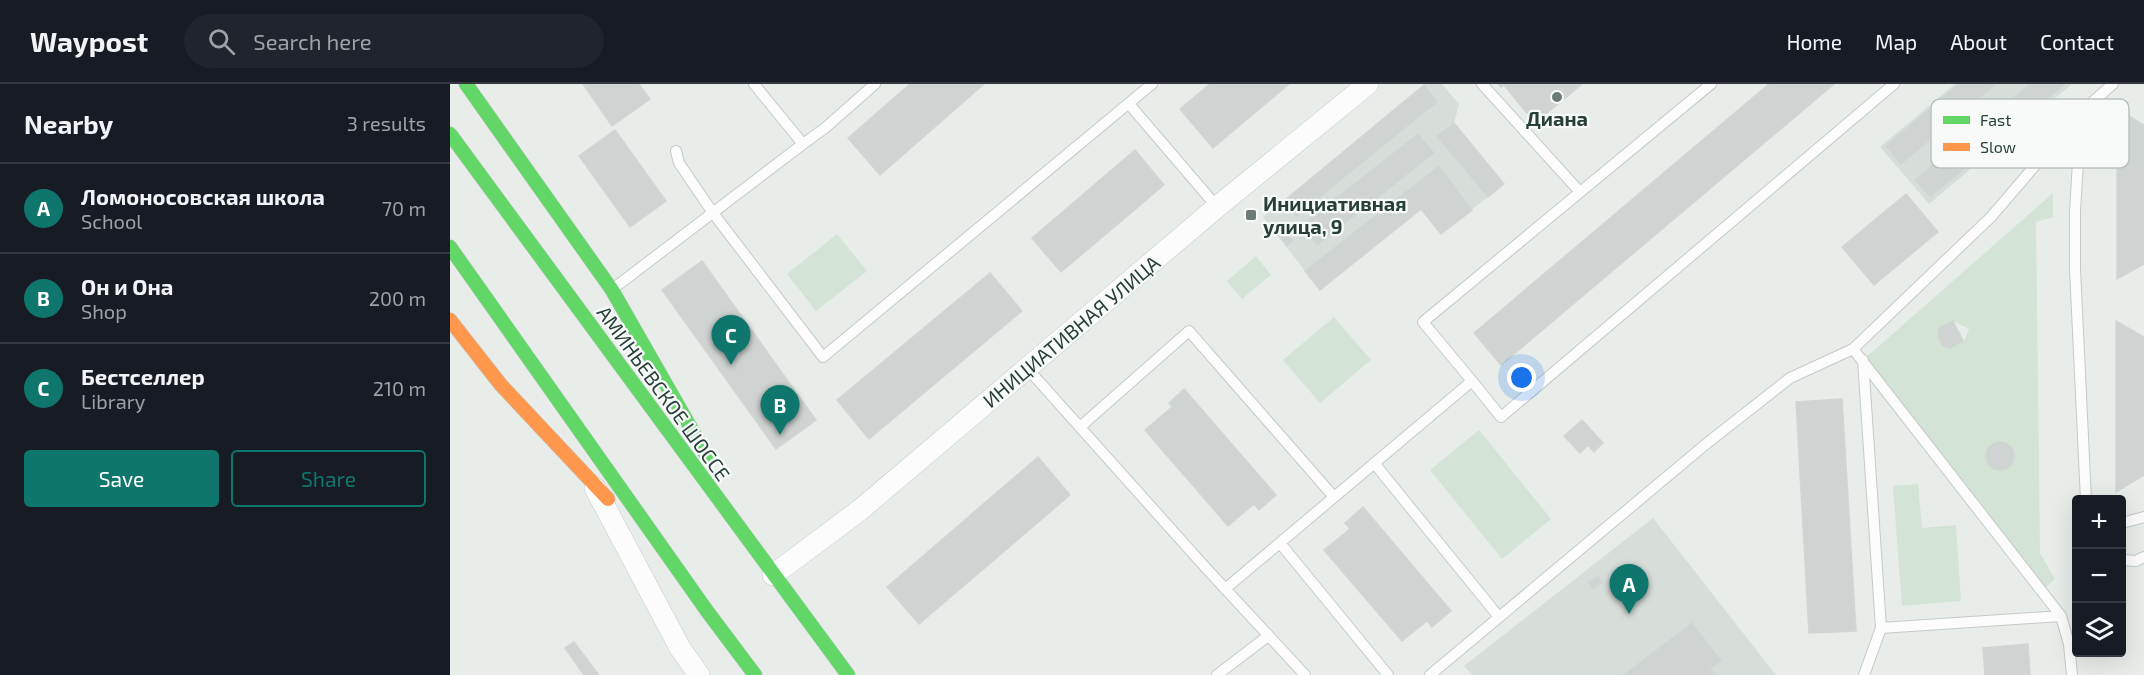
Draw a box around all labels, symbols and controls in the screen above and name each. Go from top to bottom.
search box [184,14,604,68]
text: Waypost [30,24,148,58]
icon: search [205,25,238,58]
text: Search here [253,28,372,54]
text: Home [1786,29,1842,54]
text: Map [1875,29,1917,54]
text: About [1950,29,2007,54]
text: Contact [2040,29,2114,54]
marker: Диана [1550,90,1564,104]
legend [1931,99,2129,168]
place label: Диана [1526,106,1588,130]
text: Nearby [24,108,113,139]
text: Fast [1980,110,2011,129]
text: 3 results [347,111,426,135]
text: Slow [1980,137,2016,156]
text: Ломоносовская школа [81,183,325,209]
place label: Инициативная улица, 9 [1263,191,1407,238]
text: A [37,196,50,220]
text: 70 m [382,196,426,220]
marker: Инициативная улица, 9 [1244,208,1258,222]
text: School [81,209,142,233]
street label: ИНИЦИАТИВНАЯ УЛИЦА [978,250,1165,412]
text: Он и Она [81,273,173,299]
text: B [37,286,50,310]
text: 200 m [369,286,426,310]
text: Shop [81,299,127,323]
street label: АМИНЬЕВСКОЕ ШОССЕ [592,301,736,485]
pin: C [712,316,750,365]
text: Бестселлер [81,363,205,389]
your location [1507,363,1536,392]
text: C [38,376,49,400]
text: 210 m [373,376,426,400]
pin: B [760,386,800,435]
text: Library [81,389,145,413]
button: Save [24,450,219,507]
button: Share [231,450,426,507]
map controls [2072,495,2126,657]
button: + [2072,495,2126,549]
button: − [2072,549,2126,603]
pin: A [1610,564,1648,614]
button: layers [2072,603,2126,657]

